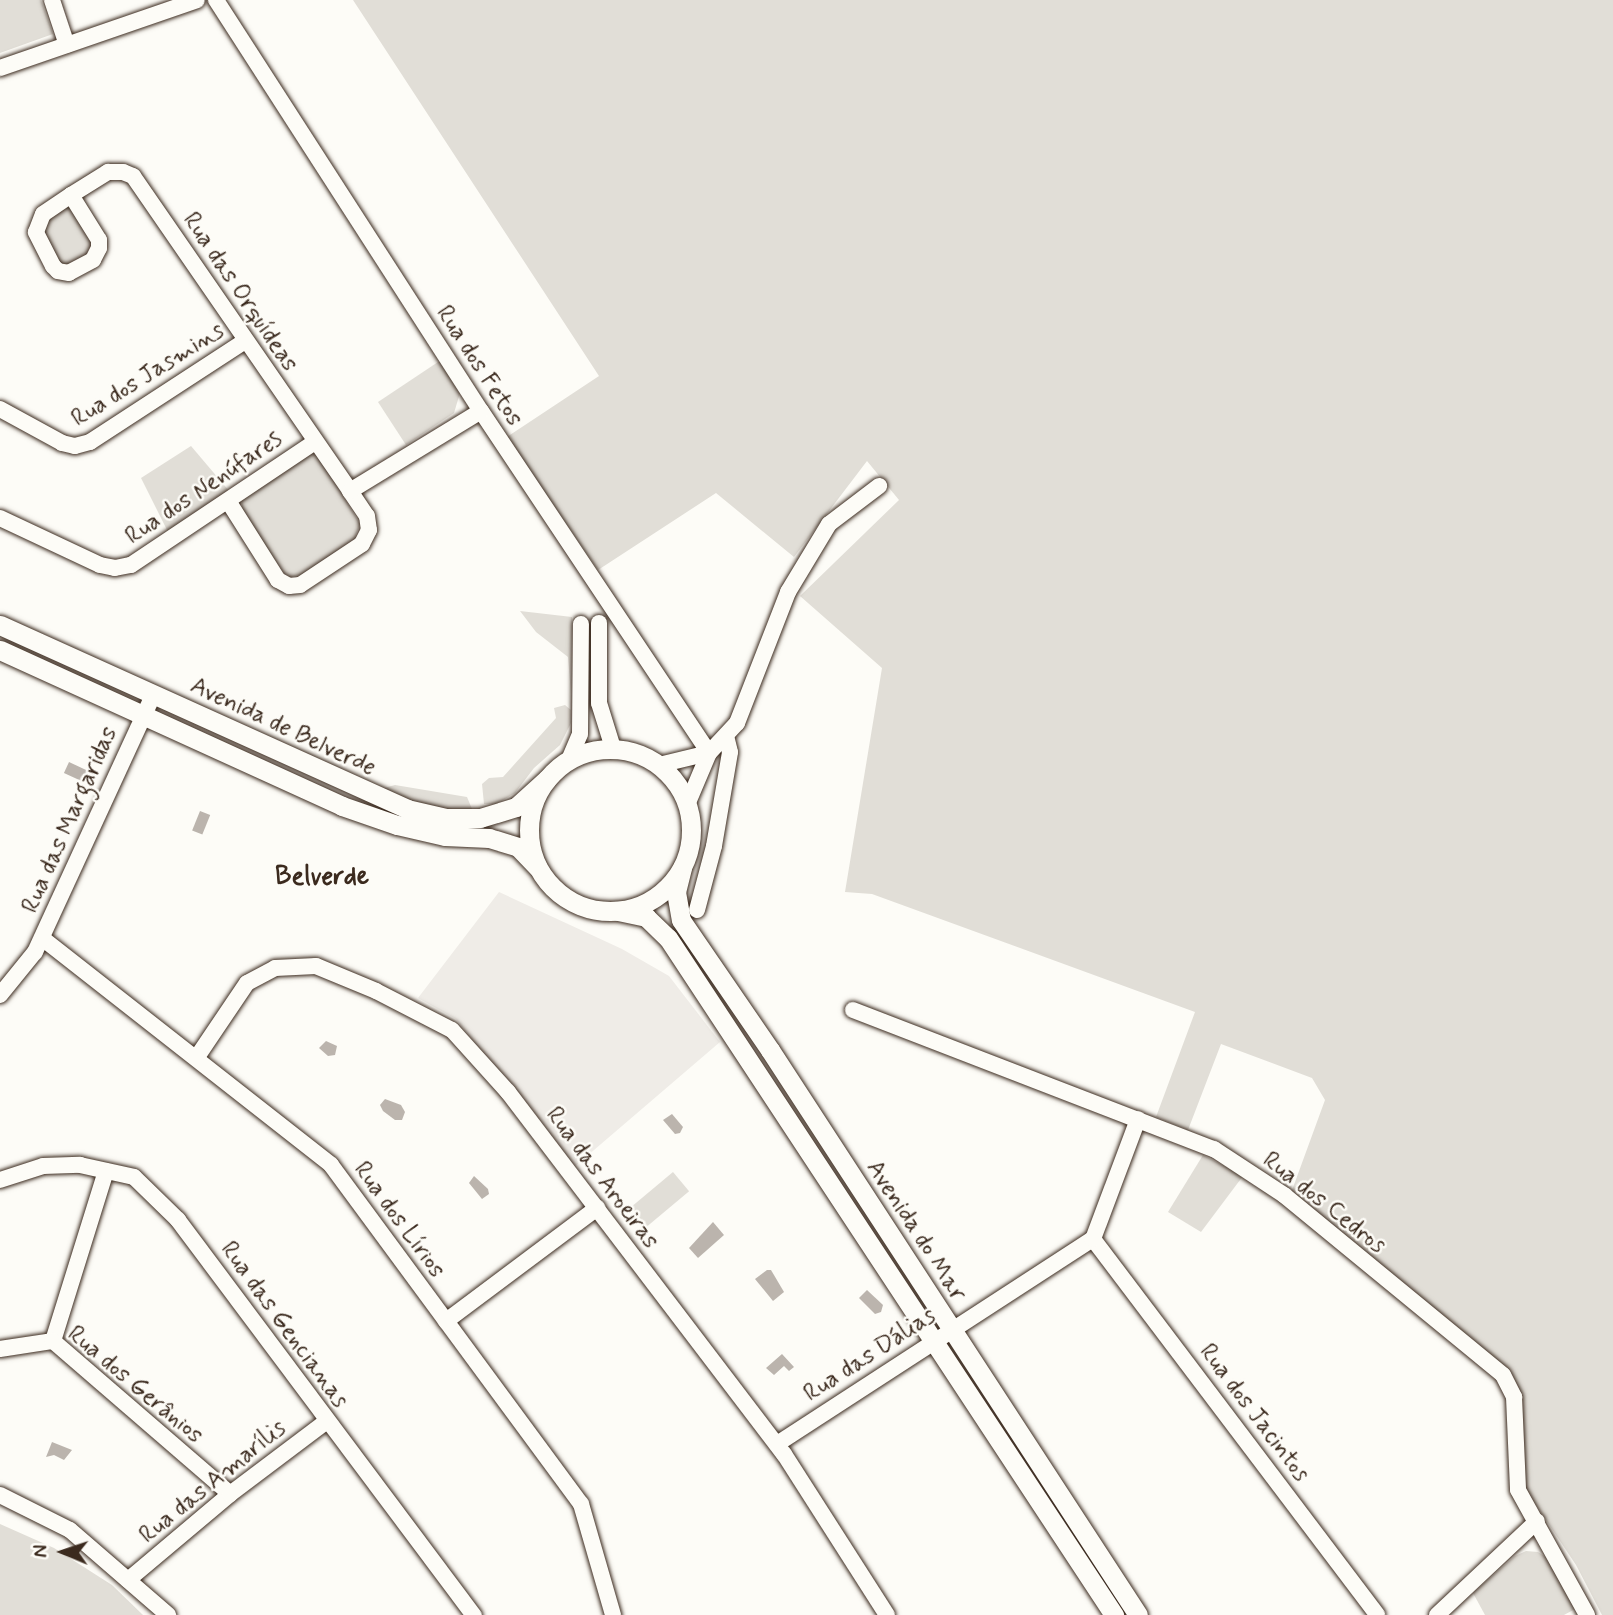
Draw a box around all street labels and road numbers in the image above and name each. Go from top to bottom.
street label: Rua das Orquídeas [177,208,303,376]
street label: Rua dos Fetos [431,303,527,429]
street label: Rua dos Jasmins [67,317,229,433]
street label: Rua dos Nenúfares [119,424,289,552]
street label: Avenida de Belverde [185,671,381,783]
street label: Rua das Margaridas [16,723,124,917]
street label: Rua das Aroeiras [540,1102,664,1254]
street label: Rua dos Cedros [1255,1145,1393,1261]
street label: Rua dos Lírios [347,1156,451,1284]
street label: Avenida do Mar [861,1157,971,1305]
street label: Rua das Gencianas [217,1240,351,1410]
street label: Rua das Dálias [800,1303,940,1407]
street label: Rua dos Gerânios [61,1320,209,1450]
street label: Rua dos Jacintos [1190,1334,1318,1492]
street label: Rua das Amarílis [138,1417,288,1547]

